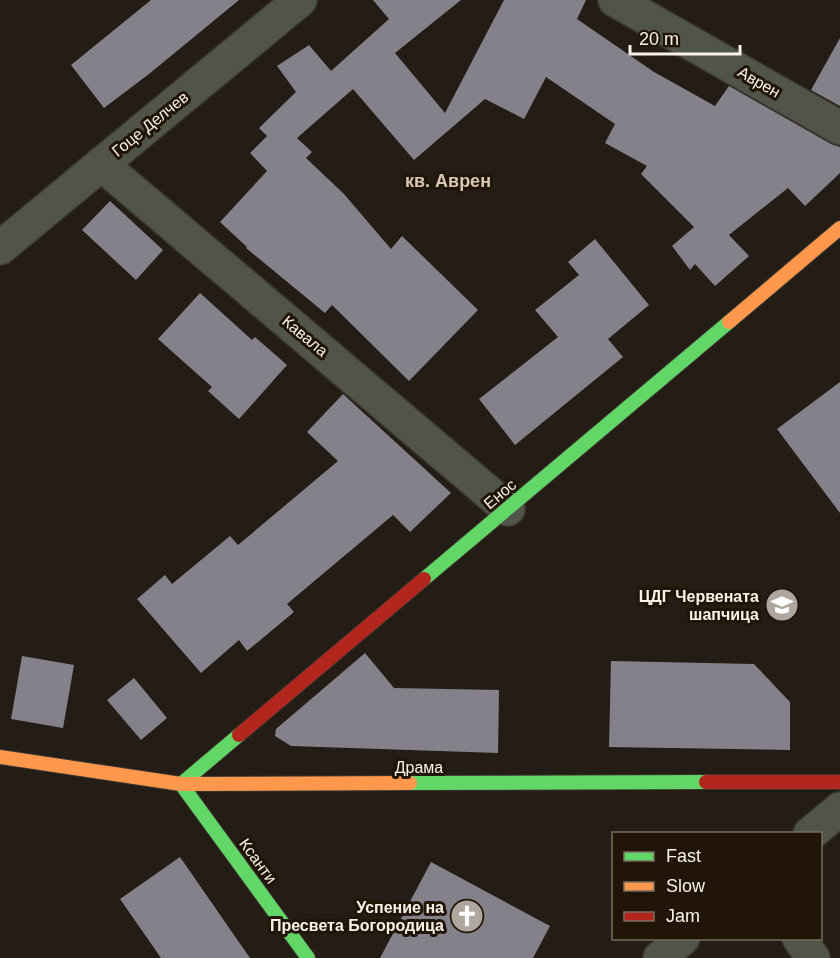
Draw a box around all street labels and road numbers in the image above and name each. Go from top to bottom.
street label: Аврен [735,63,783,101]
street label: Гоце Делчев [109,88,191,160]
street label: Кавала [279,312,331,360]
street label: Енос [481,476,519,512]
street label: Драма [395,759,443,776]
street label: Ксанти [236,835,280,887]

